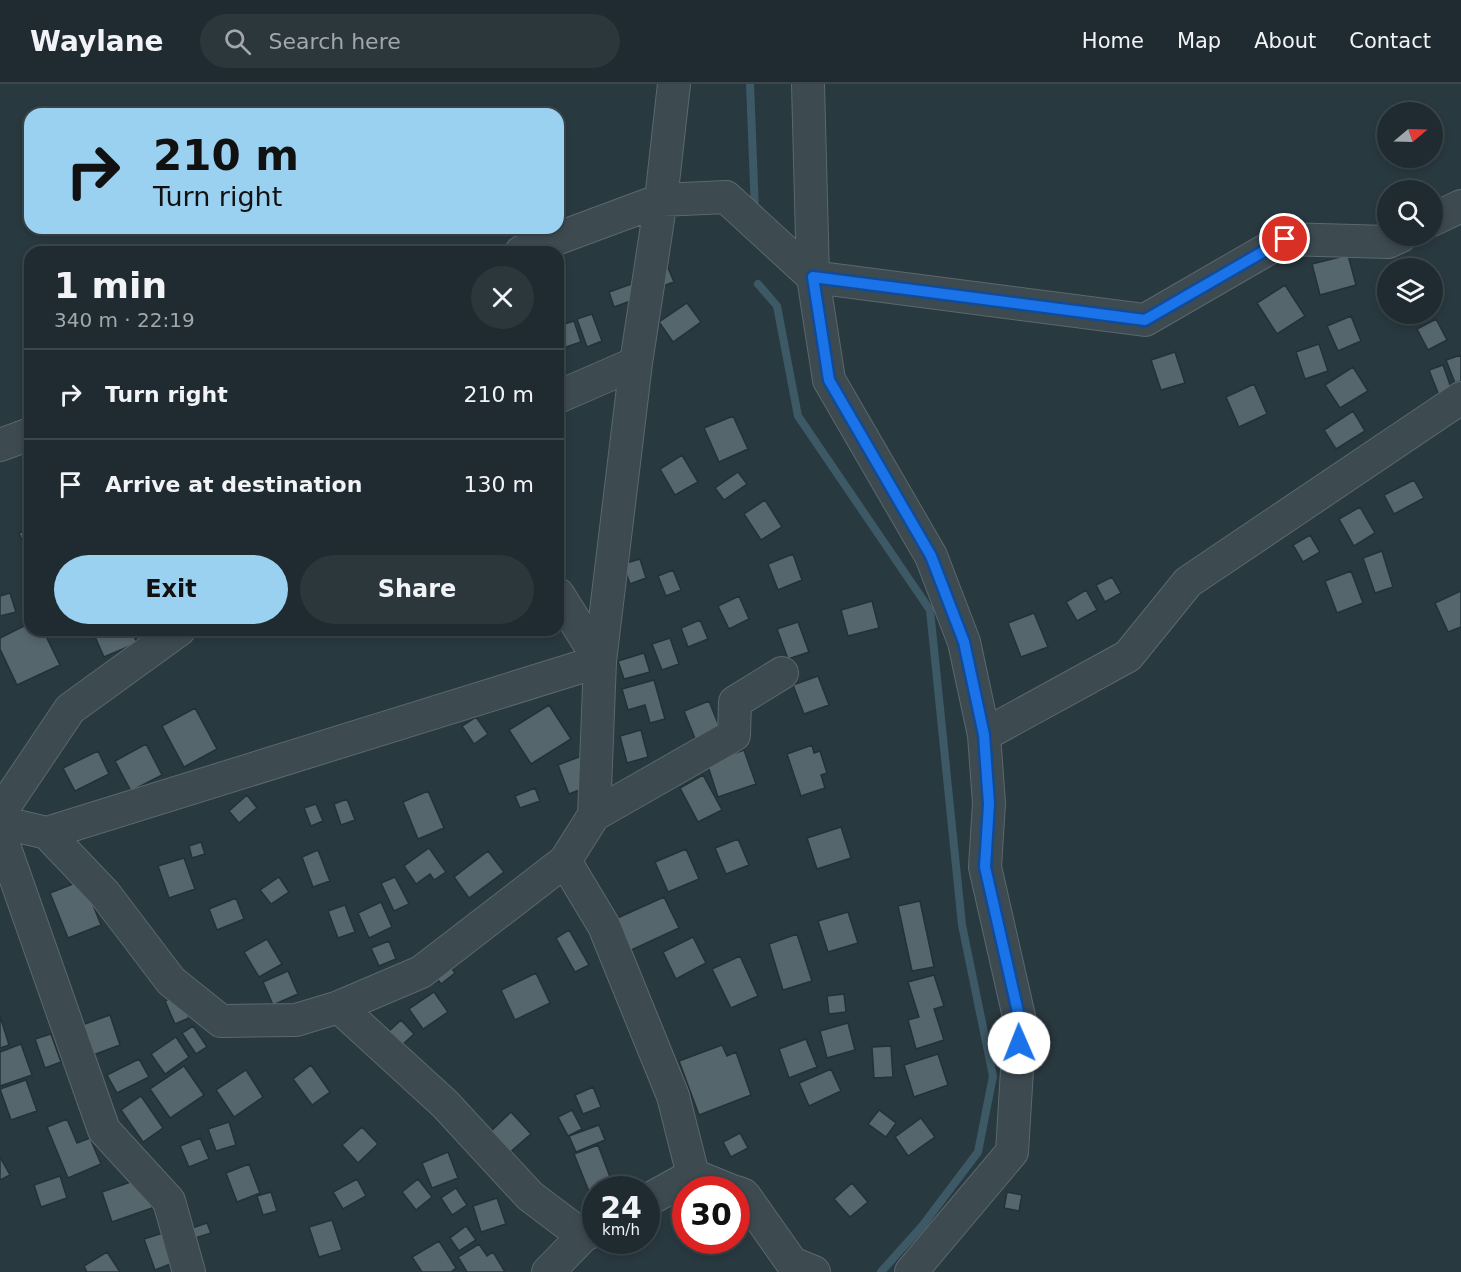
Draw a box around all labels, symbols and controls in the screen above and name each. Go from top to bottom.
search box [200,14,620,68]
text: Waylane [30,25,164,58]
icon: search [221,25,254,58]
text: Search here [269,29,401,54]
text: Home [1082,29,1144,53]
text: Map [1177,29,1221,53]
text: About [1254,29,1316,53]
text: Contact [1349,29,1431,53]
north arrow [1377,102,1443,168]
map controls [1377,102,1443,324]
text: 210 m [153,131,299,180]
icon: right [54,132,132,210]
button: search [1377,180,1443,246]
text: Turn right [153,181,282,212]
pin [1259,213,1310,264]
icon: arrive [1268,222,1301,255]
button: layers [1377,258,1443,324]
text: 1 min [54,265,167,306]
button: close [471,266,534,329]
text: 340 m · 22:19 [54,308,195,332]
icon: right [54,378,87,411]
text: Turn right [105,382,228,407]
text: 210 m [464,382,534,407]
icon: arrive [54,468,87,501]
text: Arrive at destination [105,472,362,497]
text: 130 m [464,472,534,497]
button: Exit [54,555,288,624]
button: Share [300,555,534,624]
position arrow [987,1011,1051,1075]
speed limit sign: 30 [672,1176,750,1254]
text: 24 [600,1190,642,1225]
text: km/h [602,1221,640,1239]

